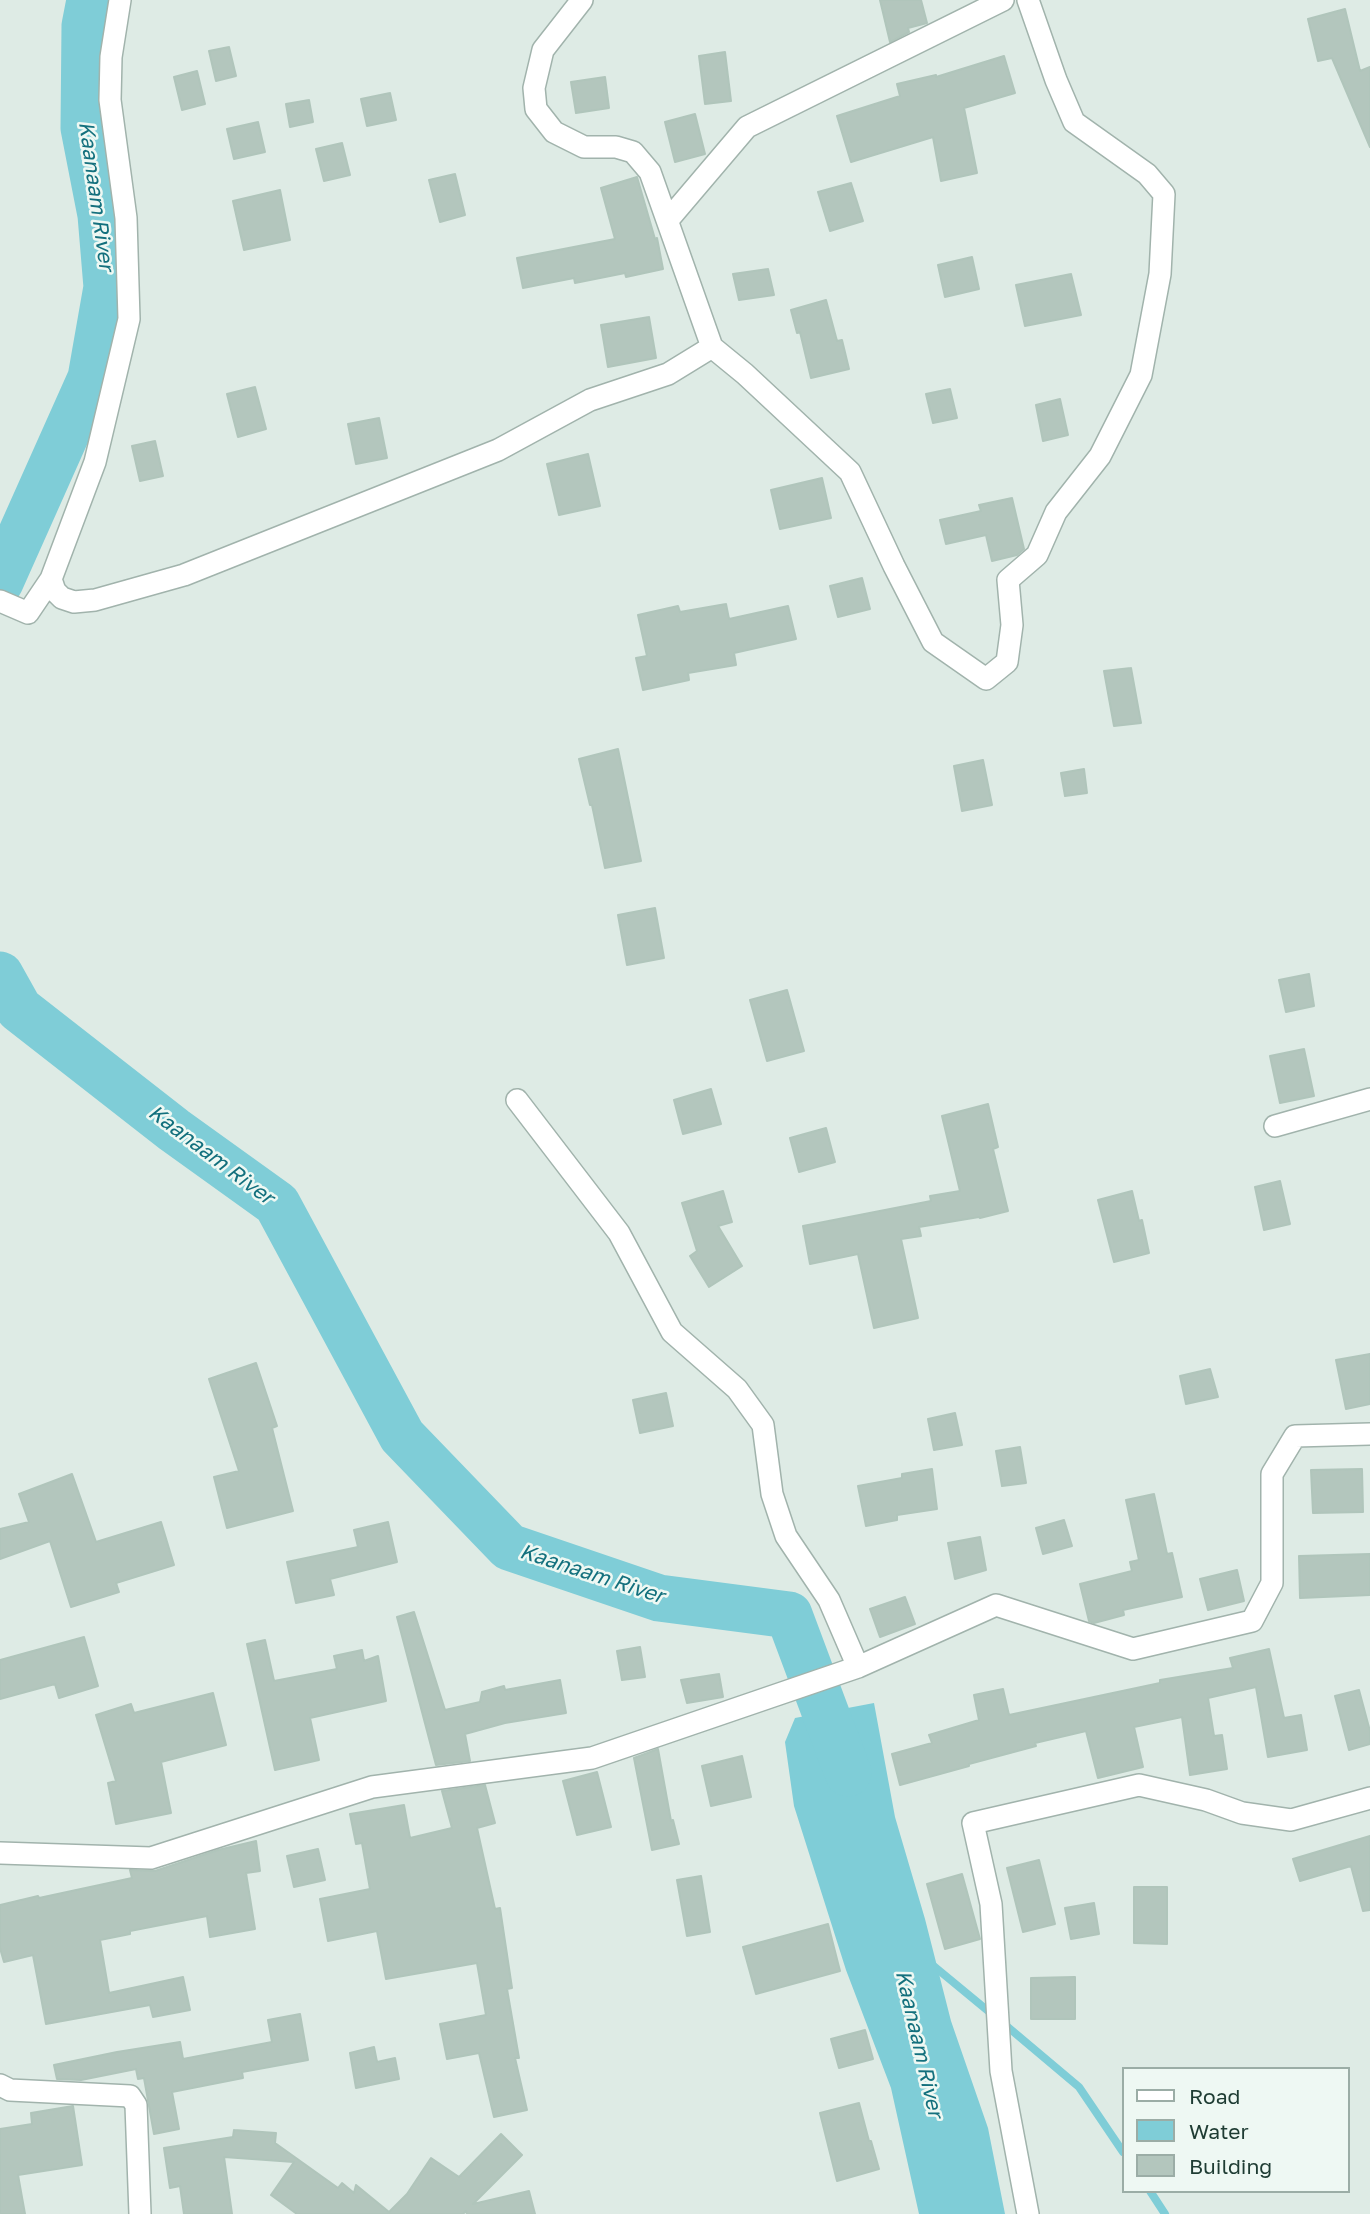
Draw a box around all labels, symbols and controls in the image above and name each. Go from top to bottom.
water label: Kaanaam River [73,120,119,272]
water label: Kaanaam River [143,1100,279,1210]
water label: Kaanaam River [517,1539,667,1609]
water label: Kaanaam River [890,1968,948,2120]
legend [1122,2067,1349,2193]
text: Road [1189,2083,1240,2109]
text: Water [1189,2118,1249,2144]
text: Building [1189,2153,1272,2179]

